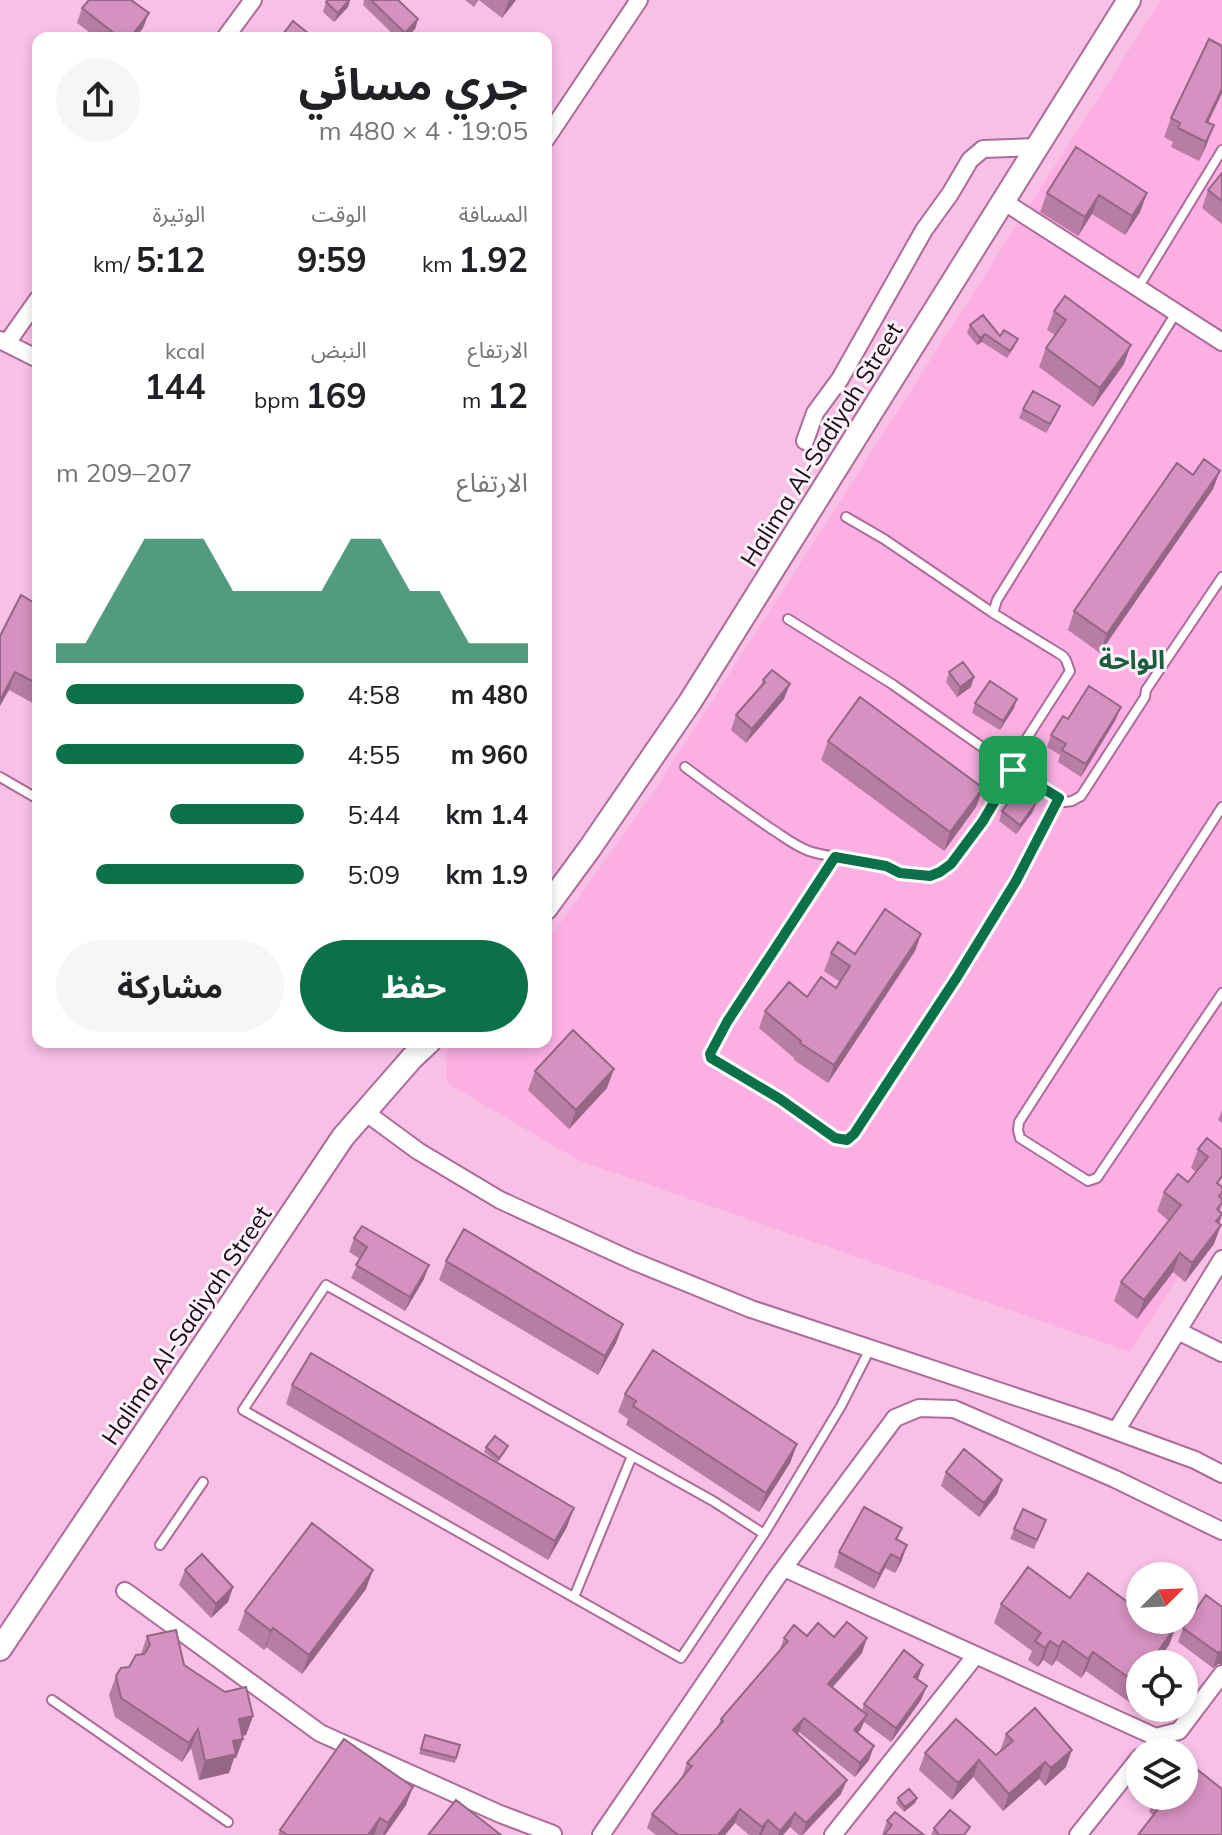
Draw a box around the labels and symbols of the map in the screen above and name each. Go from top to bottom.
street label: Halima Al-Sadiyah Street [734,316,908,572]
district label: الواحة [1099,643,1165,676]
pin [979,736,1047,804]
street label: Halima Al-Sadiyah Street [95,1200,277,1450]
north arrow [1126,1562,1198,1634]

